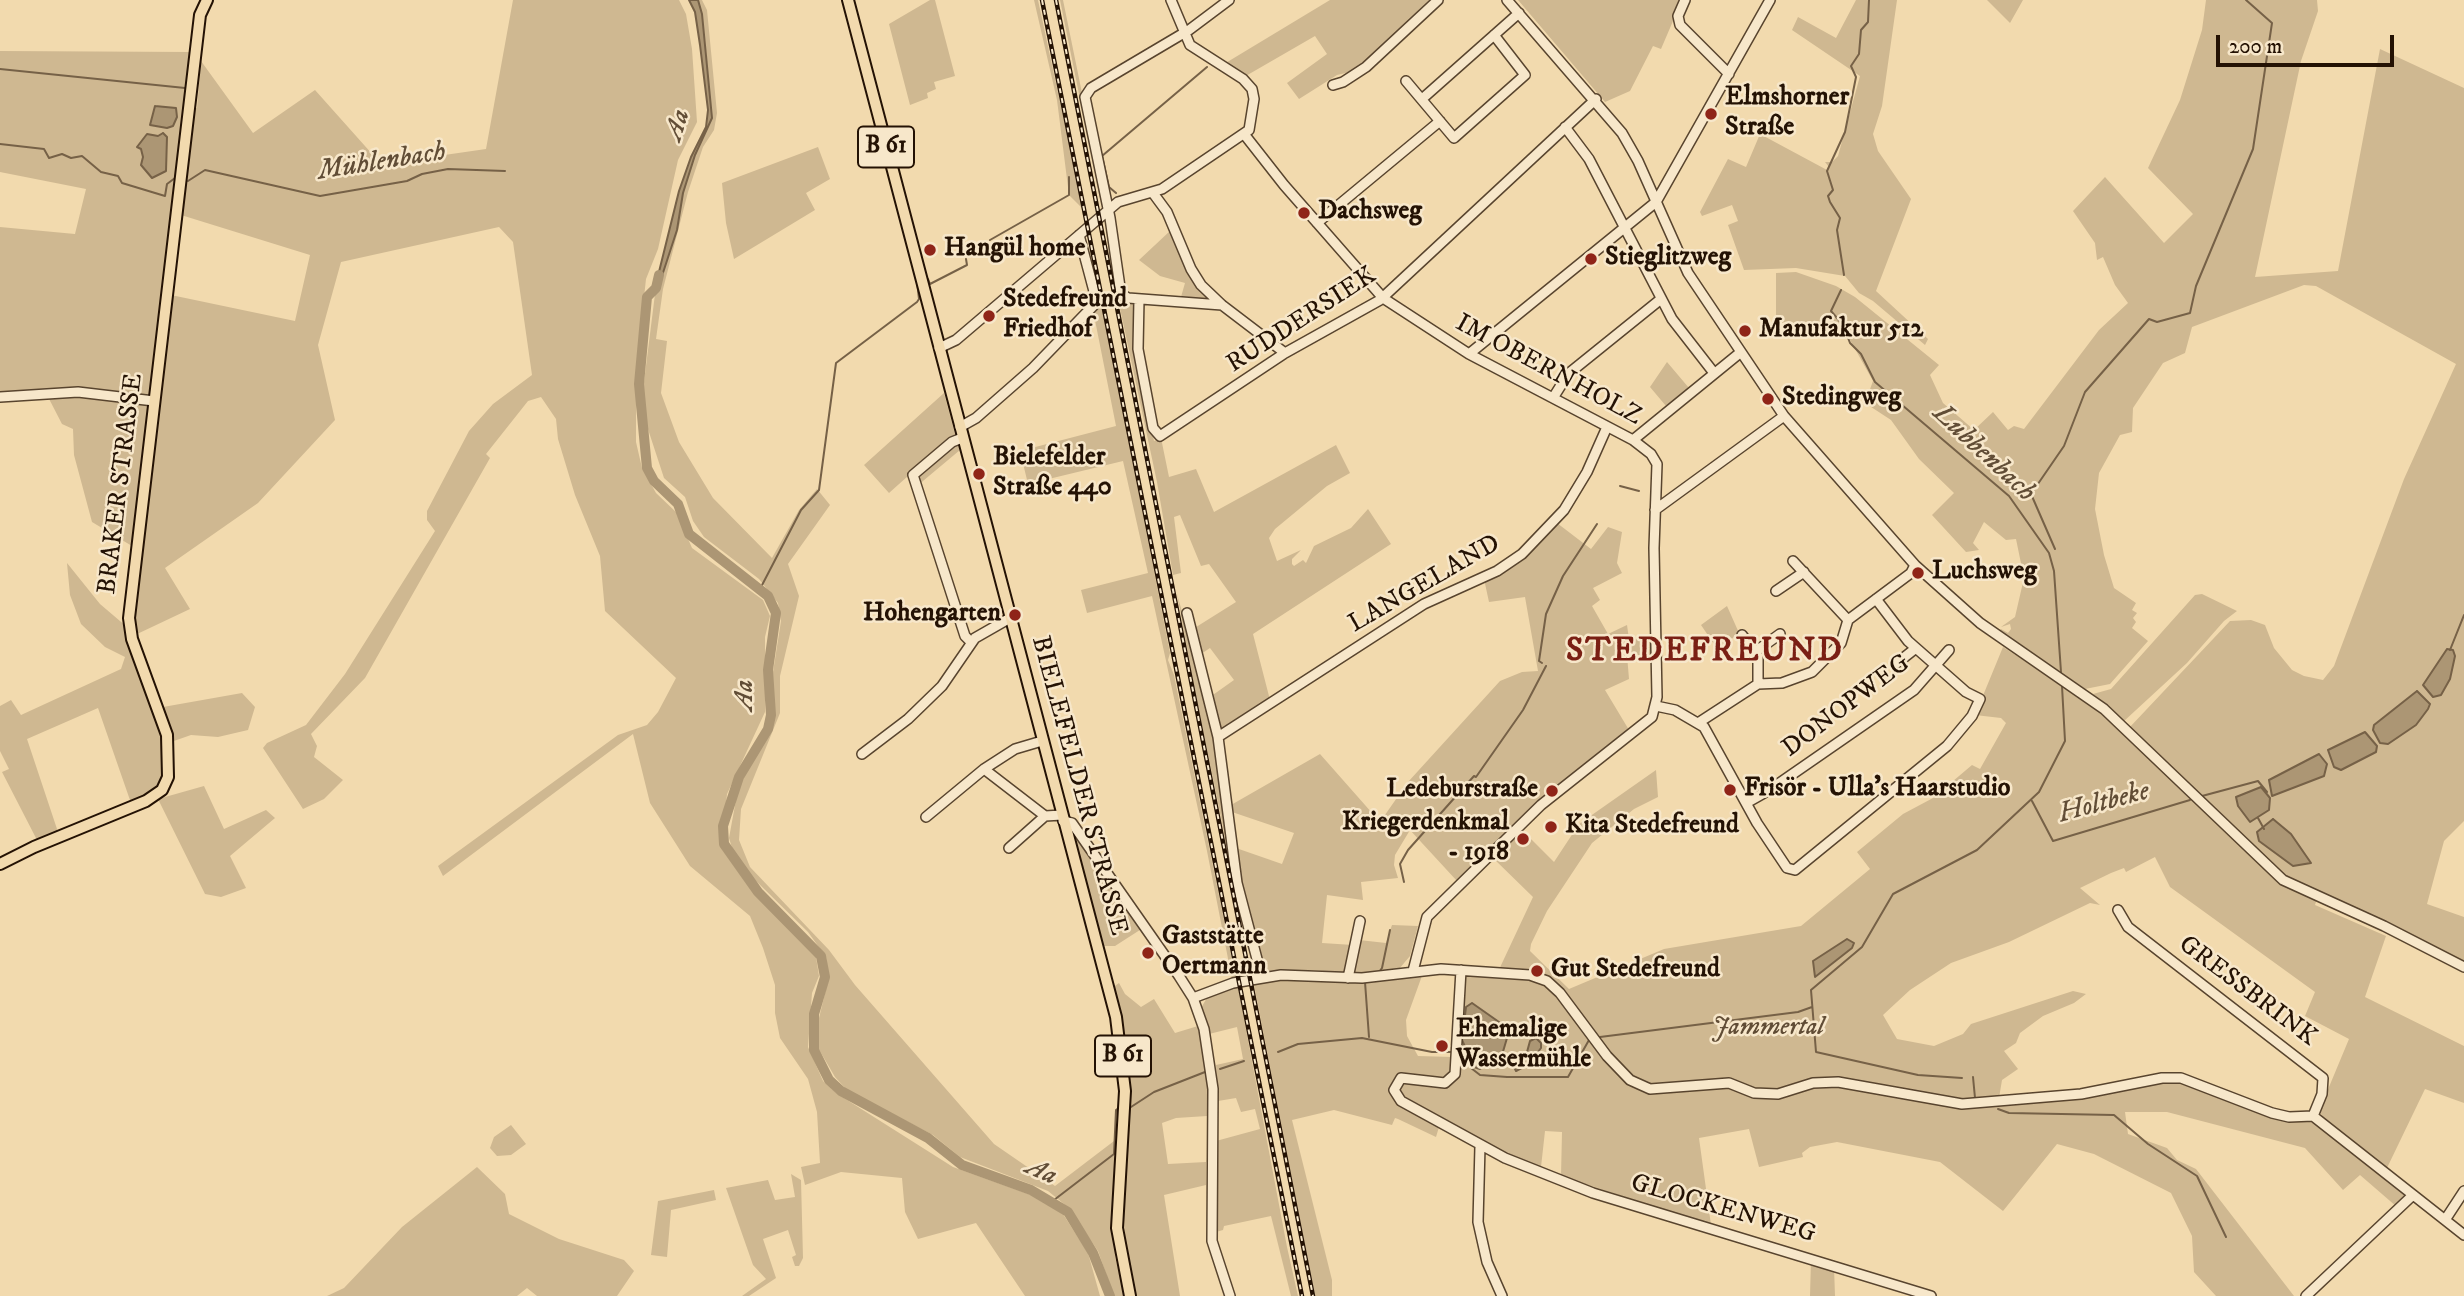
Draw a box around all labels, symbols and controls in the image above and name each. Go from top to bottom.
scale bar [2219,21,2398,65]
text: 200 m [2229,34,2282,60]
place label: Elmshorner Straße [1725,83,1849,144]
water label: Aa [658,105,700,145]
marker: Elmshorner Straße [1703,106,1719,122]
road number: B 61 [858,127,914,168]
water label: Mühlenbach [316,136,448,190]
place label: Dachsweg [1318,197,1422,229]
marker: Dachsweg [1296,205,1312,221]
place label: Hangül home [944,234,1085,266]
marker: Hangül home [922,242,938,258]
place label: Stieglitzweg [1605,243,1731,275]
marker: Stieglitzweg [1583,251,1599,267]
street label: RUDDERSIEK [1221,261,1383,381]
place label: Stedefreund Friedhof [1003,285,1127,346]
marker: Stedefreund Friedhof [981,308,997,324]
street label: IM OBERNHOLZ [1449,309,1647,433]
place label: Manufaktur 512 [1759,315,1923,347]
marker: Manufaktur 512 [1737,323,1753,339]
street label: BRAKER STRASSE [93,372,151,596]
place label: Stedingweg [1782,383,1901,415]
marker: Stedingweg [1760,391,1776,407]
water label: Lubbenbach [1925,398,2041,510]
place label: Bielefelder Straße 440 [993,443,1112,504]
marker: Bielefelder Straße 440 [971,466,987,482]
street label: LANGELAND [1344,529,1506,641]
place label: Luchsweg [1932,557,2037,589]
marker: Luchsweg [1910,565,1926,581]
place label: Hohengarten [863,599,1001,631]
marker: Hohengarten [1007,607,1023,623]
street label: BIELEFELDER STRASSE [1023,633,1133,939]
district label: STEDEFREUND [1567,633,1843,673]
street label: DONOPWEG [1777,649,1917,765]
water label: Aa [729,680,763,710]
place label: Frisör - Ulla's Haarstudio [1744,774,2010,806]
place label: Ledeburstraße [1386,775,1538,807]
water label: Holtbeke [2055,776,2153,832]
marker: Frisör - Ulla's Haarstudio [1722,782,1738,798]
marker: Ledeburstraße [1544,783,1560,799]
place label: Kriegerdenkmal - 1918 [1342,808,1509,870]
place label: Kita Stedefreund [1565,811,1739,843]
marker: Kita Stedefreund [1543,819,1559,835]
marker: Kriegerdenkmal - 1918 [1515,831,1531,847]
place label: Gaststätte Oertmann [1162,922,1267,984]
street label: GRESSBRINK [2172,930,2322,1054]
marker: Gaststätte Oertmann [1140,945,1156,961]
place label: Gut Stedefreund [1551,955,1720,987]
marker: Gut Stedefreund [1529,963,1545,979]
park label: Jammertal [1712,1013,1824,1045]
place label: Ehemalige Wassermühle [1456,1015,1591,1076]
road number: B 61 [1095,1036,1151,1076]
marker: Ehemalige Wassermühle [1434,1038,1450,1054]
water label: Aa [1020,1151,1062,1195]
street label: GLOCKENWEG [1627,1169,1819,1251]

